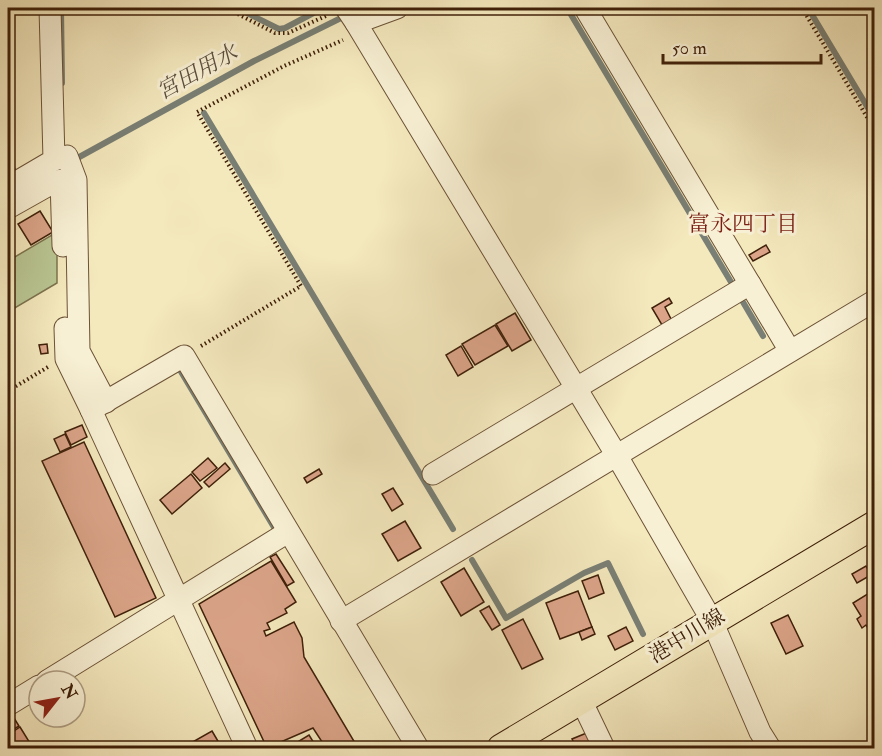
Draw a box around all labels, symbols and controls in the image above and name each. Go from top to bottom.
scale bar [663,27,820,65]
water label: 宮田用水 [152,37,244,106]
text: 50 m [672,37,707,60]
district label: 富永四丁目 [688,210,798,238]
street label: 港中川線 [644,603,730,669]
north arrow [27,669,87,729]
text: N [56,680,82,704]

